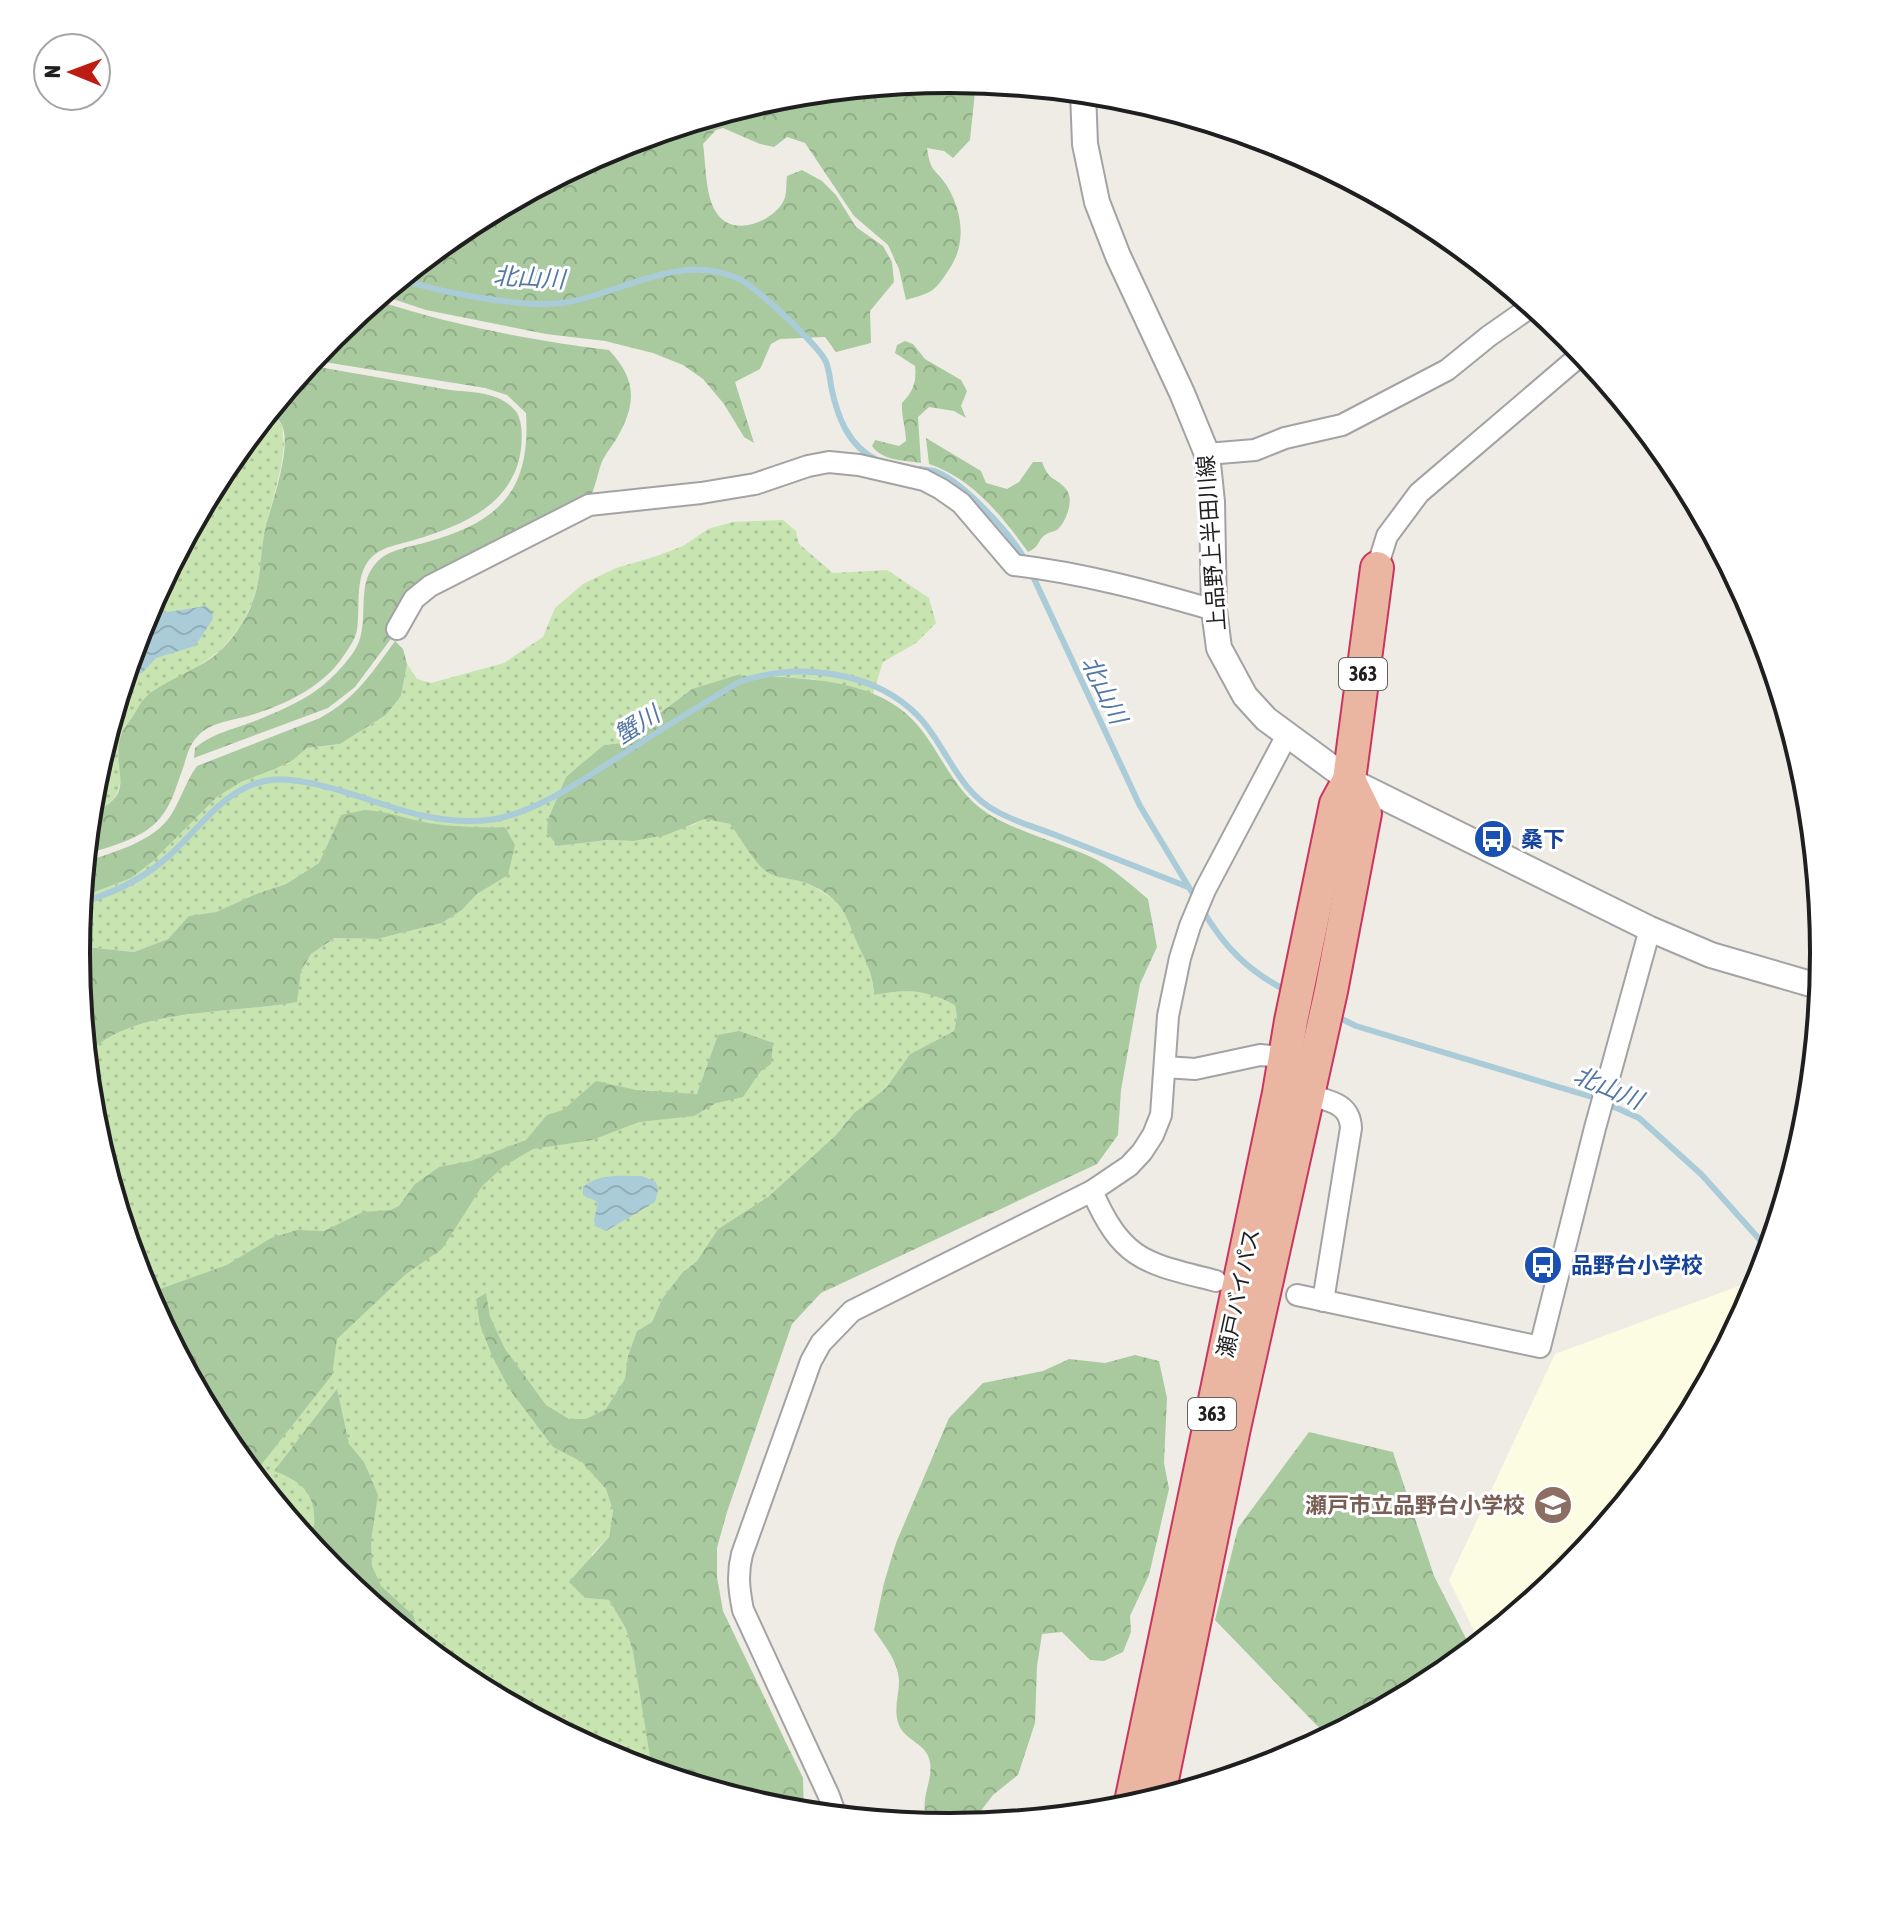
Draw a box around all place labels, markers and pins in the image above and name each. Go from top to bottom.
bus stop icon: 桑下 [1472,818,1514,860]
place label: 桑下 [1521,826,1565,852]
bus stop icon: 品野台小学校 [1522,1244,1564,1286]
place label: 品野台小学校 [1571,1252,1703,1278]
school or university icon: 瀬戸市立品野台小学校 [1532,1484,1574,1526]
place label: 瀬戸市立品野台小学校 [1305,1492,1525,1518]

